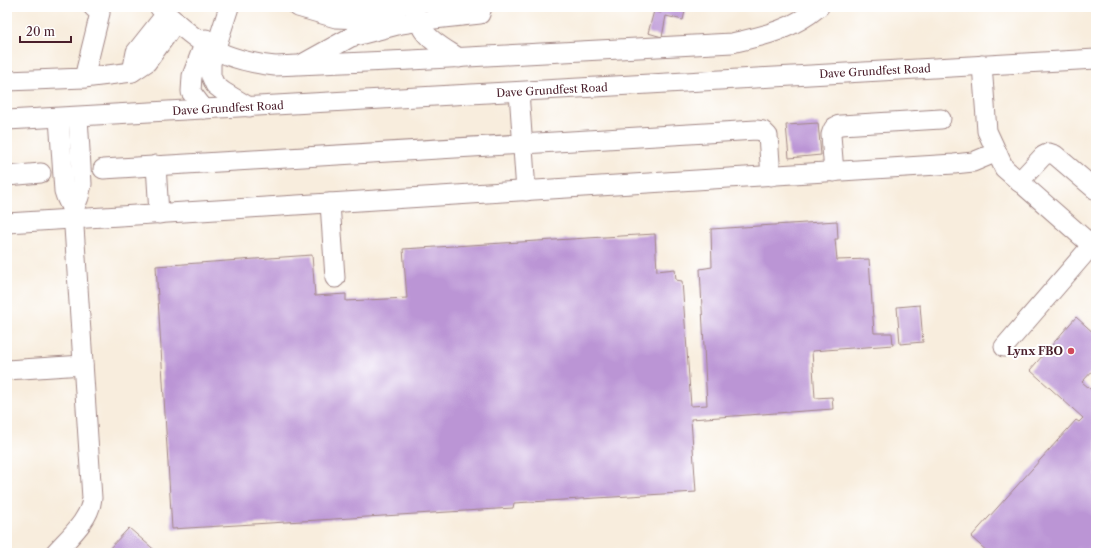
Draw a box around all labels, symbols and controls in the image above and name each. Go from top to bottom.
scale bar [20,18,71,44]
text: 20 m [26,24,55,39]
street label: Dave Grundfest Road [819,61,931,81]
street label: Dave Grundfest Road [496,80,608,100]
street label: Dave Grundfest Road [172,98,284,118]
place label: Lynx FBO [1007,344,1063,358]
marker: Lynx FBO [1066,346,1076,356]

